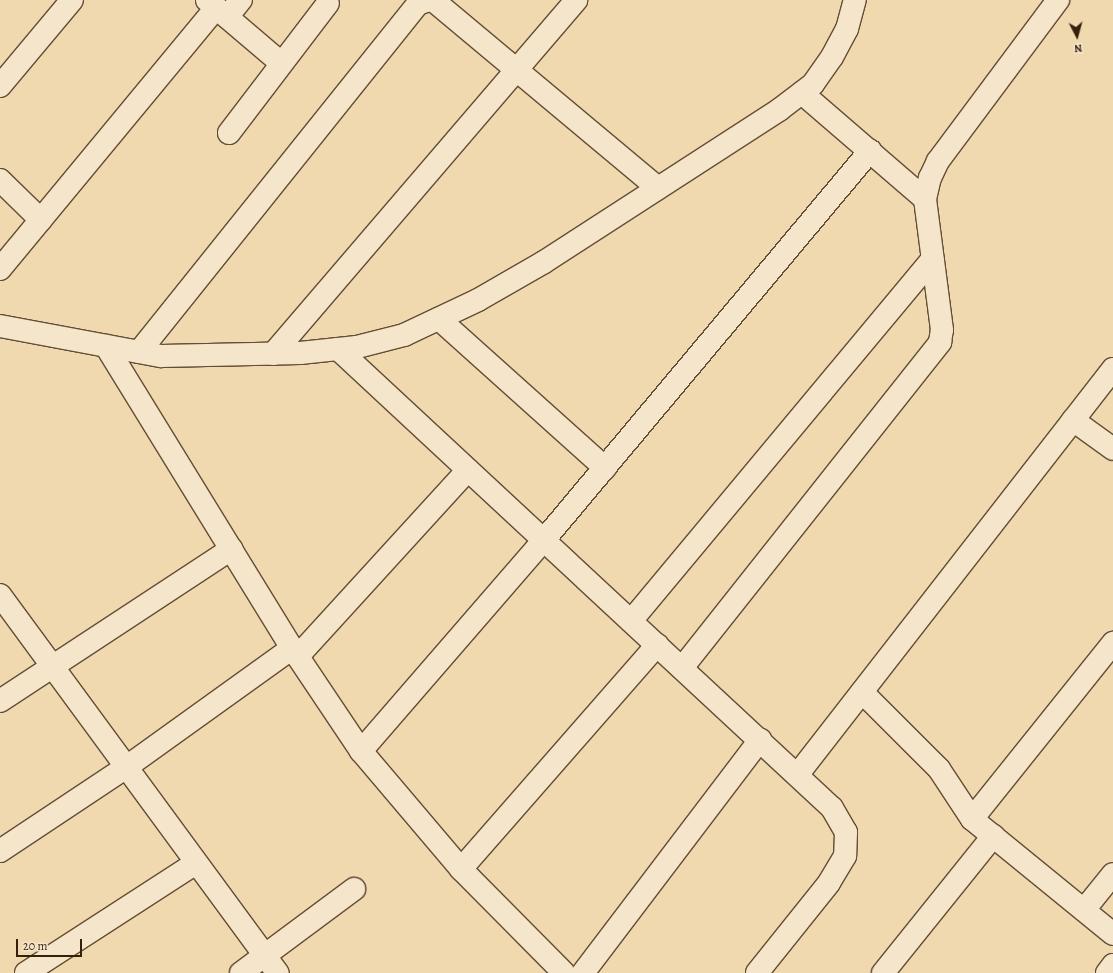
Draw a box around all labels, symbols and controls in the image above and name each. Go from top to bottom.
north arrow [1057,16,1097,56]
text: N [1074,41,1083,56]
scale bar [18,931,84,957]
text: 20 m [23,938,47,954]

